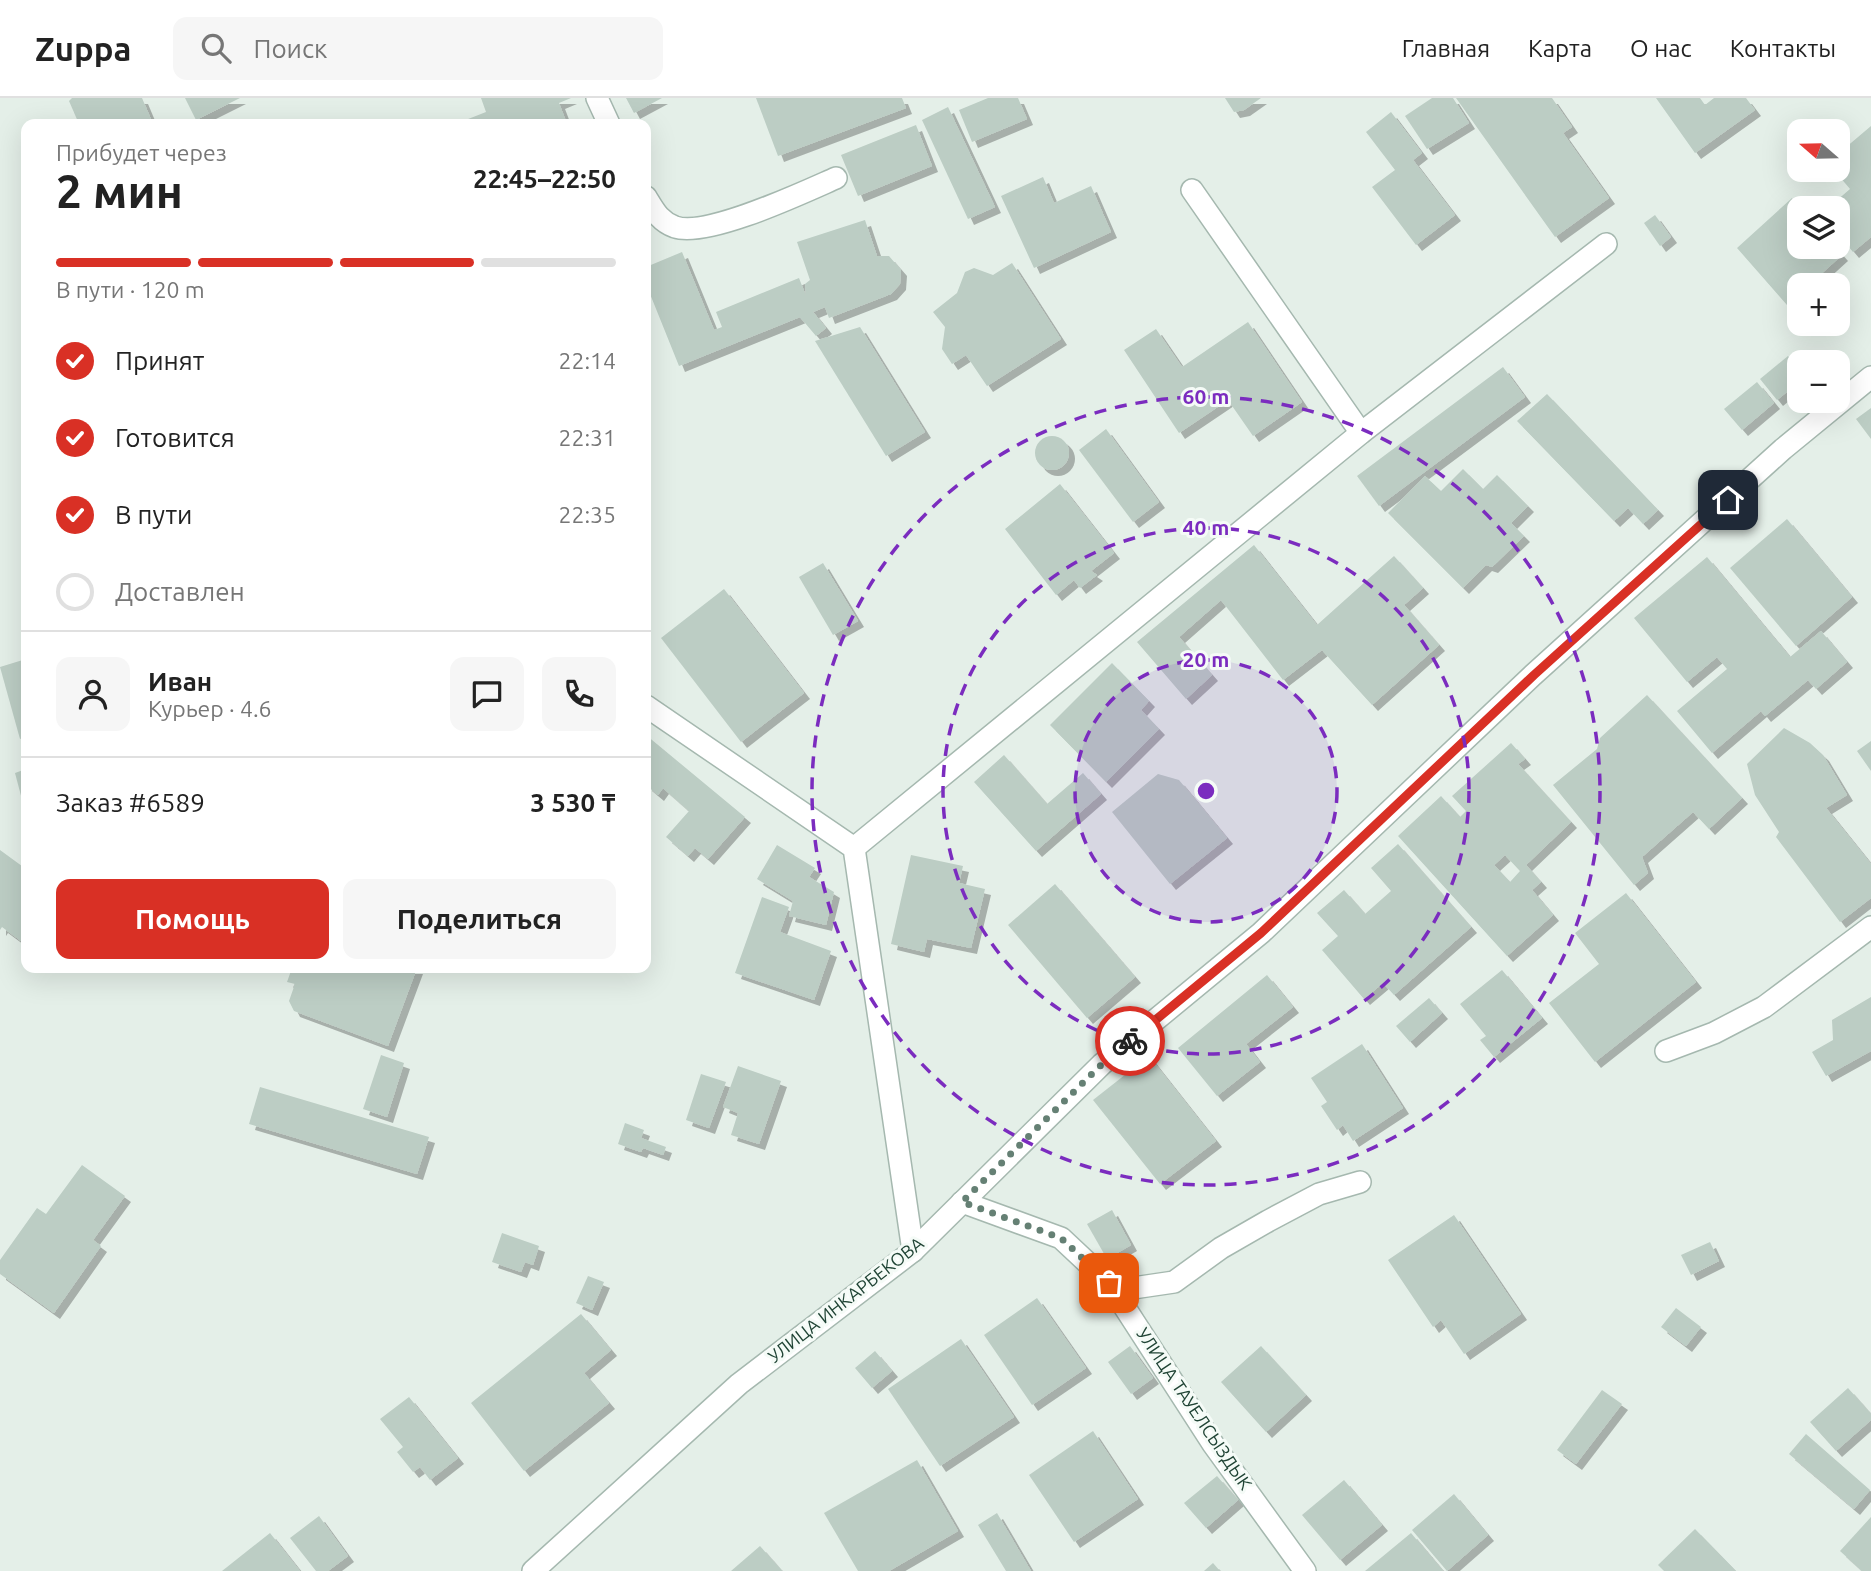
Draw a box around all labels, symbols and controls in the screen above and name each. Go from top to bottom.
search box [173,17,663,80]
icon: search [197,29,235,67]
text: Zuppa [35,30,131,67]
text: Поиск [253,34,328,63]
text: Главная [1402,35,1490,62]
text: Карта [1528,35,1592,62]
text: О нас [1630,35,1692,62]
text: Контакты [1730,35,1836,62]
north arrow [1787,119,1850,182]
map controls [1787,119,1850,413]
text: Прибудет через [56,140,227,165]
text: 22:45–22:50 [473,164,616,193]
text: 2 мин [56,165,183,217]
button: layers [1787,196,1850,259]
button: + [1787,273,1850,336]
text: В пути · 120 m [56,277,205,302]
icon: check [56,342,94,380]
text: Принят [115,346,204,375]
text: 22:14 [558,348,616,373]
button: − [1787,350,1850,413]
text: 60 m [1183,384,1229,408]
icon: check [56,419,94,457]
text: Готовится [115,423,235,452]
text: 22:31 [558,425,616,450]
pin [1698,470,1758,530]
icon: home [1709,481,1747,519]
icon: check [56,496,94,534]
text: В пути [115,500,192,529]
text: 22:35 [558,502,616,527]
text: 40 m [1183,515,1229,539]
text: Доставлен [115,577,245,606]
text: 20 m [1183,647,1229,671]
button: person [56,657,130,731]
button: chat [450,657,524,731]
button: phone [542,657,616,731]
text: Иван [148,667,212,696]
text: Курьер · 4.6 [148,696,272,721]
centre of rings [1194,779,1218,803]
text: Заказ #6589 [56,788,205,817]
text: 3 530 ₸ [530,788,616,817]
button: Помощь [56,879,329,959]
button: Поделиться [343,879,616,959]
courier [1095,1006,1165,1076]
icon: bike [1111,1022,1149,1060]
street label: УЛИЦА ИНКАРБЕКОВА [764,1232,927,1366]
pin [1079,1253,1139,1313]
icon: bag [1090,1264,1128,1302]
street label: УЛИЦА ТАУЕЛСЫЗДЫК [1133,1324,1256,1493]

